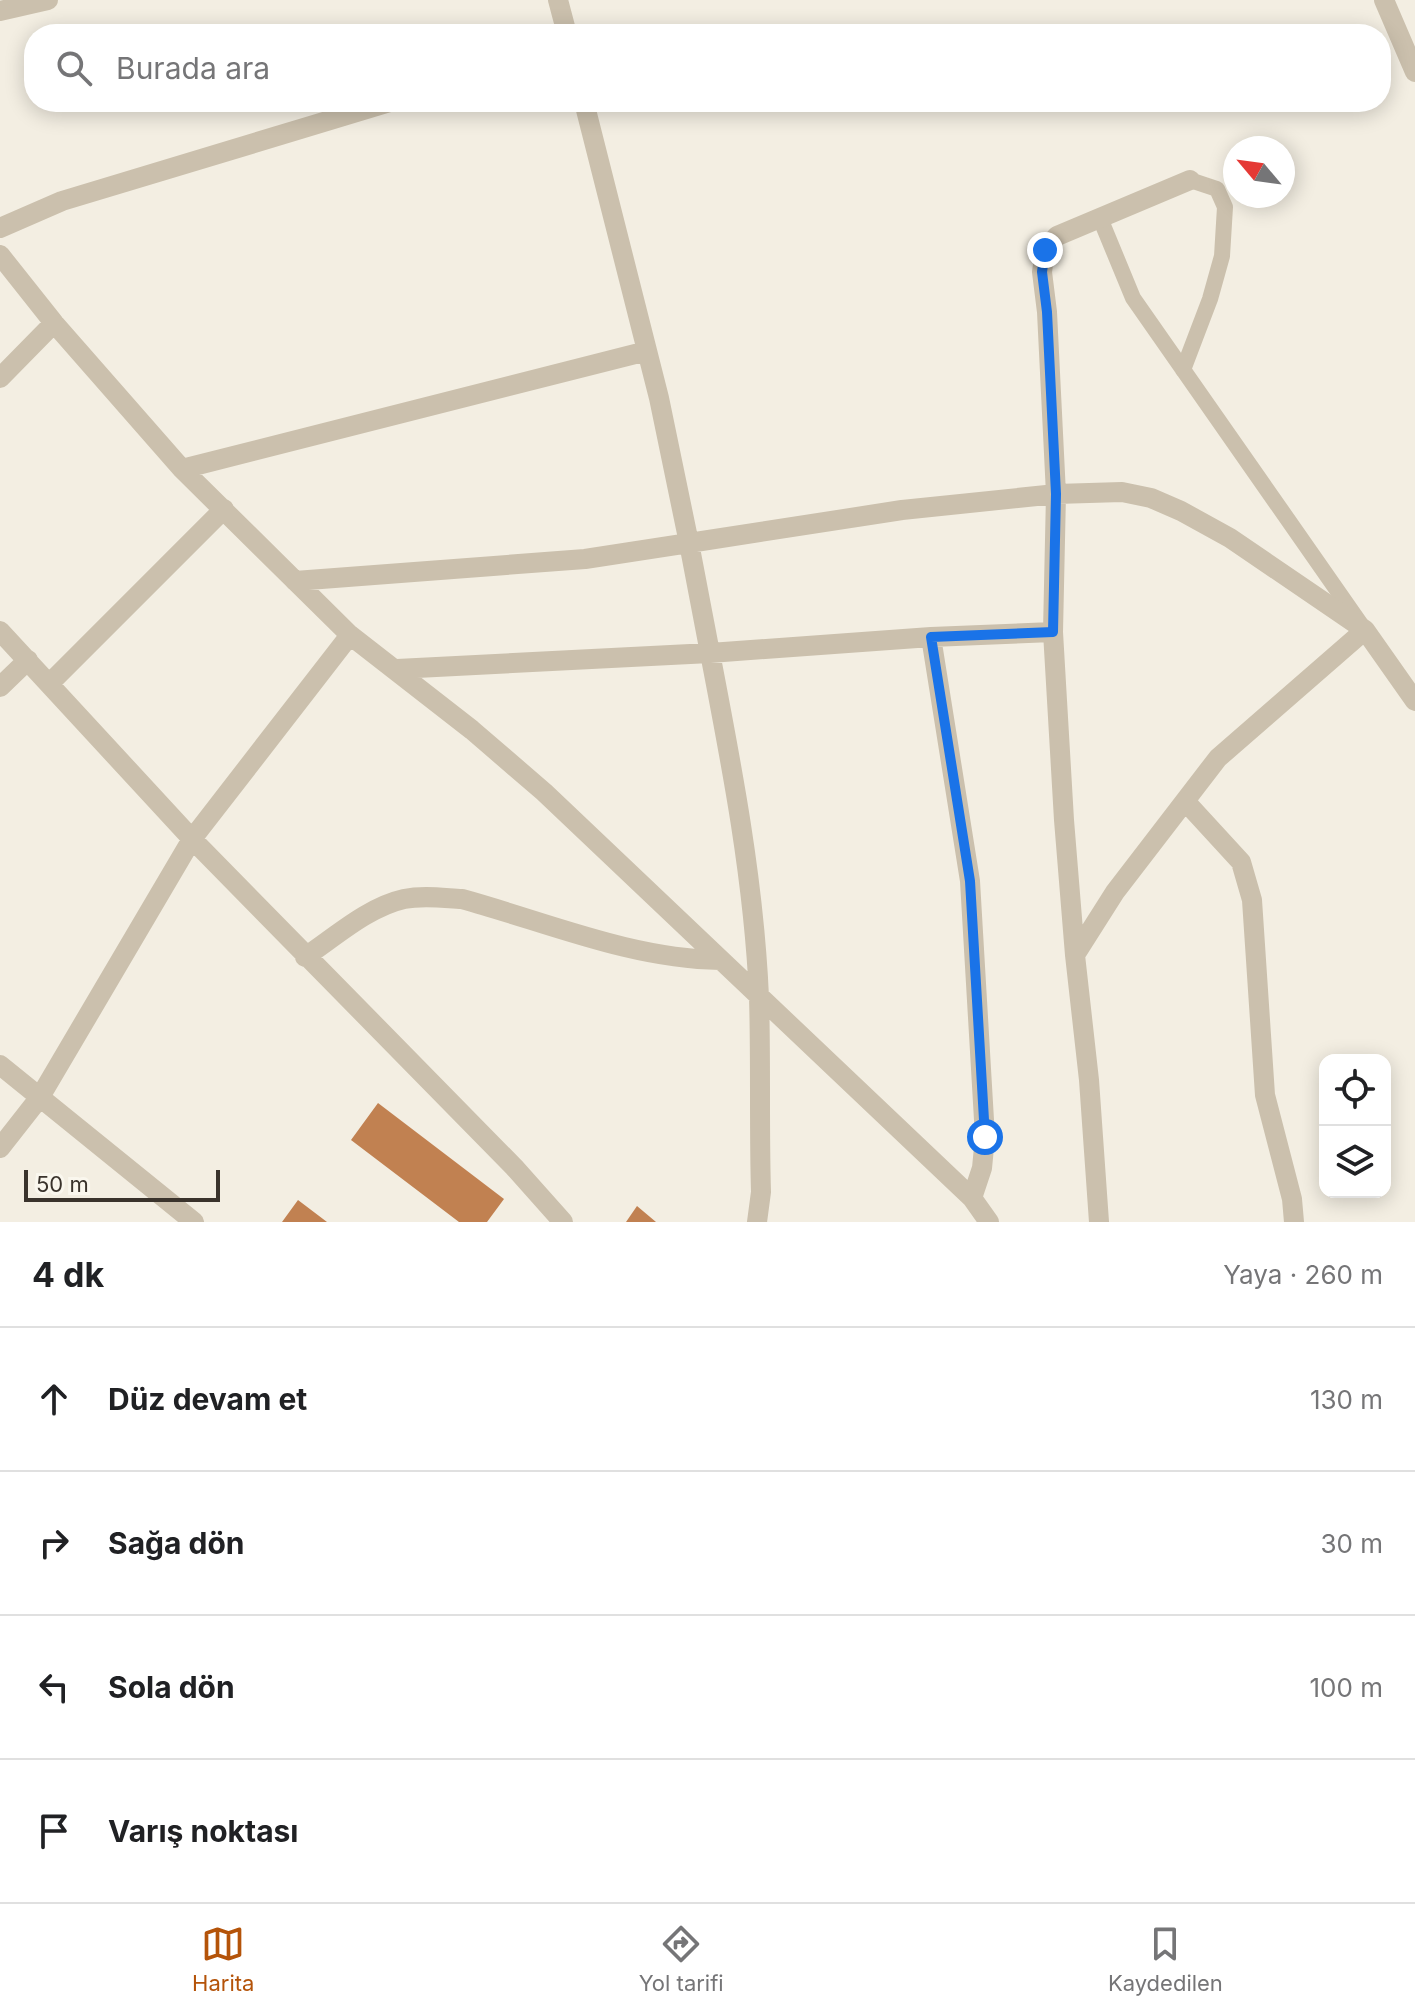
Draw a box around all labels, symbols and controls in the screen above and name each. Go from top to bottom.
search box [24,24,1391,112]
icon: search [52,46,96,90]
text: Burada ara [116,50,270,86]
north arrow [1223,136,1295,208]
route end [1027,232,1063,268]
map controls [1319,1054,1391,1198]
button: locate [1319,1054,1391,1126]
route start [967,1119,1003,1155]
button: layers [1319,1126,1391,1198]
scale bar [24,1166,220,1202]
text: 50 m [36,1171,89,1197]
text: 4 dk [32,1254,104,1295]
text: Yaya · 260 m [1223,1259,1383,1290]
icon: ahead [32,1377,76,1421]
text: Düz devam et [108,1381,307,1417]
text: 130 m [1310,1384,1383,1415]
icon: right [32,1521,76,1565]
text: Sağa dön [108,1525,245,1561]
text: 30 m [1320,1528,1383,1559]
icon: left [32,1665,76,1709]
text: Sola dön [108,1669,235,1705]
text: 100 m [1310,1672,1383,1703]
icon: arrive [32,1809,76,1853]
text: Varış noktası [108,1813,298,1849]
tab: Harita [192,1922,254,1996]
tab: Yol tarifi [639,1922,724,1996]
tab: Kaydedilen [1108,1922,1223,1996]

